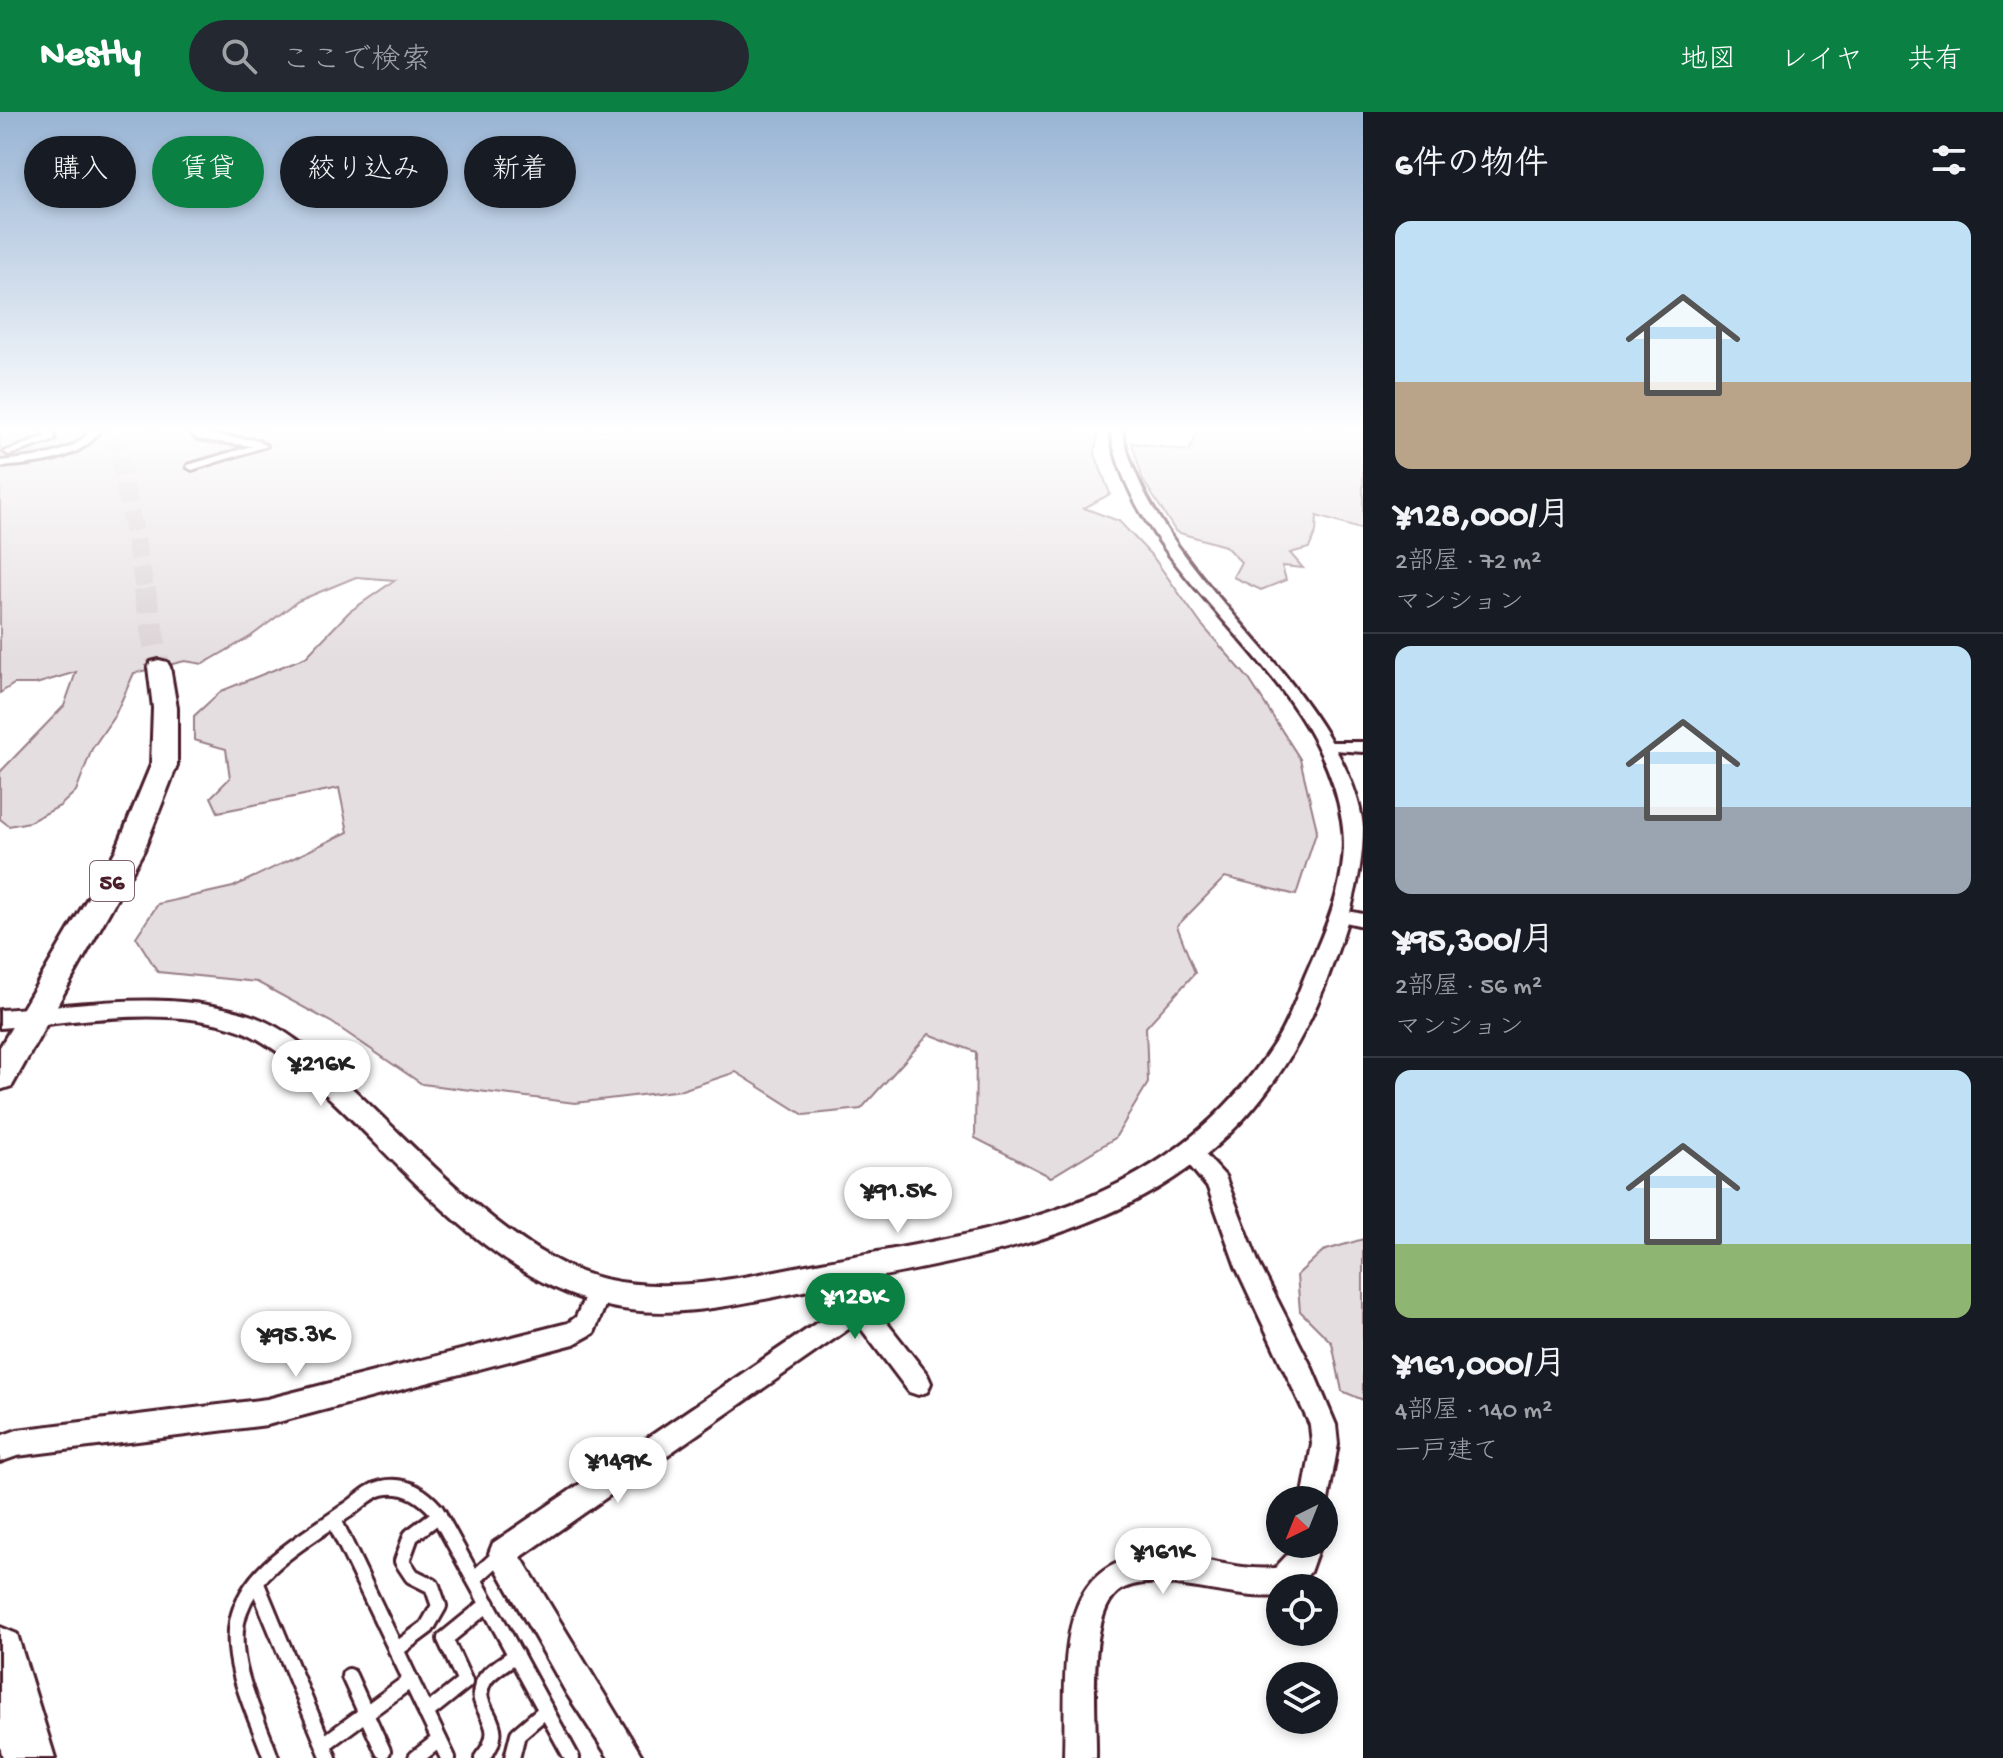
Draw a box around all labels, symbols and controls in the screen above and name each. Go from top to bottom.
search box [189,20,749,92]
text: Nestly [40,34,141,78]
icon: search [217,34,261,78]
text: ここで検索 [281,45,431,80]
text: 地図 [1680,45,1736,78]
text: レイヤ [1780,45,1863,78]
text: 共有 [1907,45,1963,78]
chip: 購入 [24,136,136,208]
chip: 賃貸 [152,136,264,208]
chip: 絞り込み [280,136,448,208]
chip: 新着 [464,136,576,208]
icon: filters [1927,138,1971,182]
text: 6件の物件 [1395,147,1548,187]
icon: home [1611,273,1755,417]
text: ¥128,000/月 [1395,498,1571,538]
text: 2部屋 · 72 m² [1395,548,1541,579]
text: マンション [1395,589,1524,620]
icon: home [1611,698,1755,842]
road number: 56 [90,861,134,901]
text: ¥95,300/月 [1395,923,1555,963]
text: 2部屋 · 56 m² [1395,973,1542,1004]
text: マンション [1395,1014,1524,1045]
pin: ¥216K [265,1040,377,1108]
text: ¥216K [290,1050,352,1081]
icon: home [1611,1122,1755,1266]
pin: ¥91.5K [833,1167,963,1235]
text: ¥91.5K [862,1177,934,1208]
pin: ¥128K [799,1273,911,1341]
text: ¥128K [823,1283,887,1314]
pin: ¥95.3K [231,1311,361,1379]
text: ¥95.3K [259,1321,333,1352]
text: ¥161,000/月 [1395,1347,1566,1387]
text: 4部屋 · 140 m² [1395,1397,1552,1428]
pin: ¥149K [562,1437,674,1505]
text: 一戸建て [1395,1438,1499,1469]
text: ¥149K [587,1447,649,1478]
north arrow [1266,1486,1338,1558]
map controls [1266,1486,1338,1734]
pin: ¥161K [1107,1528,1219,1596]
text: ¥161K [1133,1538,1193,1569]
button: locate [1266,1574,1338,1646]
button: layers [1266,1662,1338,1734]

